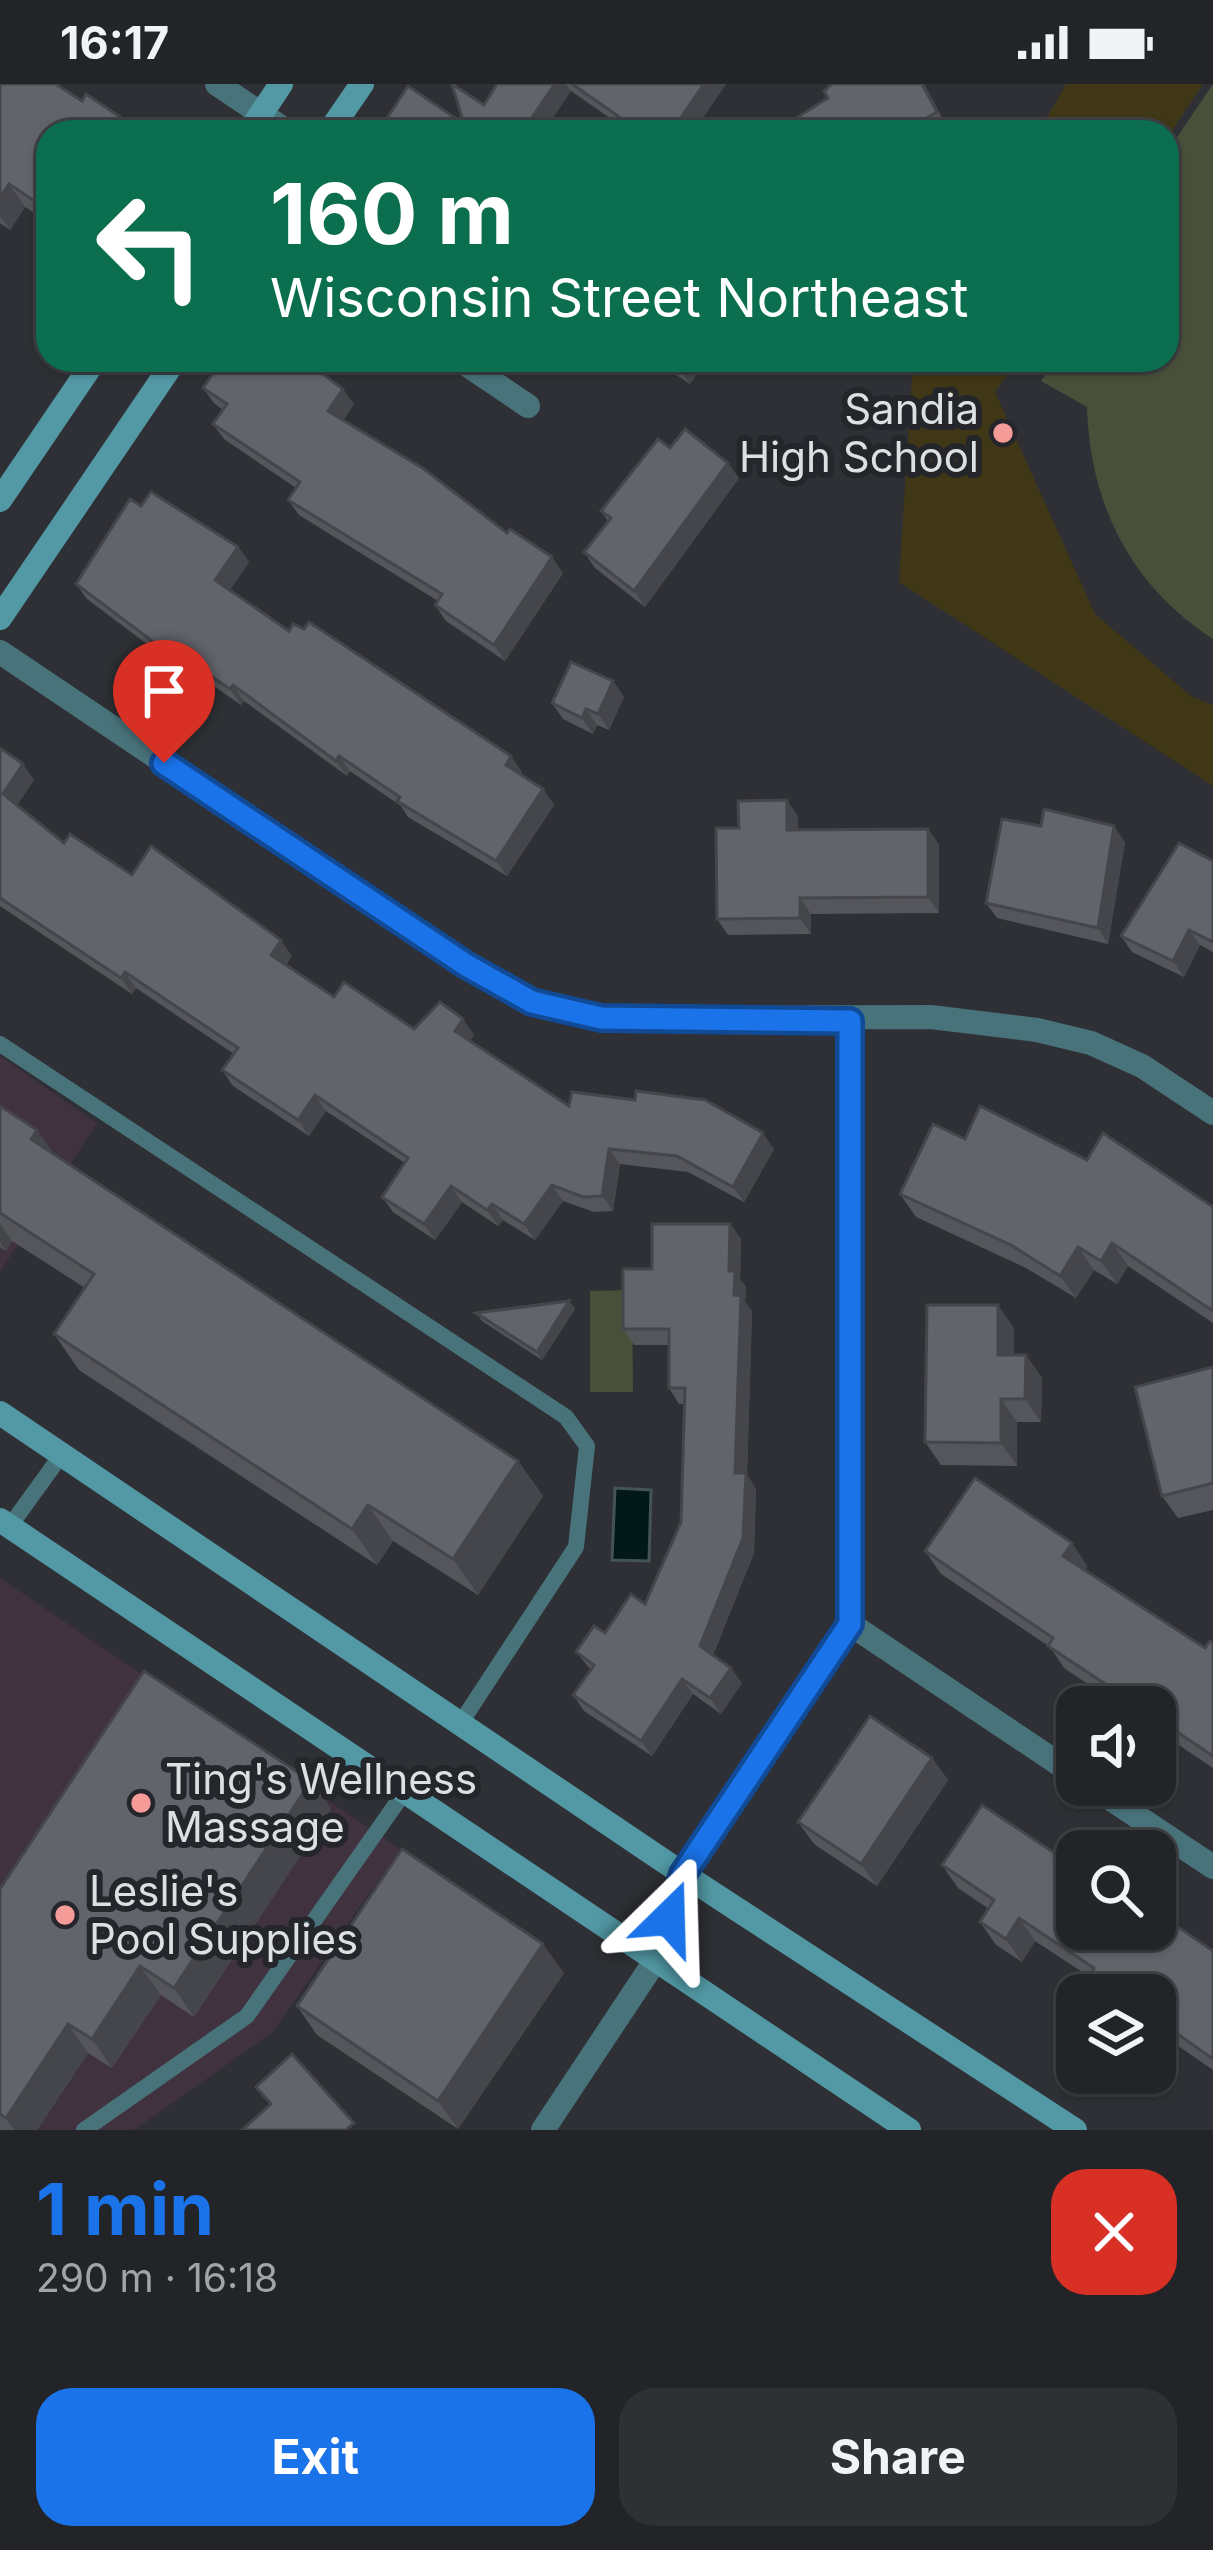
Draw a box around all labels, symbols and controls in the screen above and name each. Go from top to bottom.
text: 16:17 [60,15,169,70]
text: 160 m [270,163,514,264]
icon: left [72,168,228,324]
text: Wisconsin Street Northeast [270,265,969,330]
place label: Sandia High School [739,383,979,482]
marker: Sandia High School [990,420,1016,446]
pin [113,640,215,763]
icon: arrive [131,658,197,724]
map controls [1056,1686,1176,2094]
button: sound [1056,1686,1176,1806]
place label: Ting's Wellness Massage [165,1753,477,1852]
marker: Ting's Wellness Massage [128,1790,154,1816]
button: search [1056,1830,1176,1950]
position arrow [606,1855,732,1981]
place label: Leslie's Pool Supplies [89,1865,358,1964]
marker: Leslie's Pool Supplies [52,1902,78,1928]
button: layers [1056,1974,1176,2094]
text: 1 min [36,2165,214,2252]
button: close [1051,2169,1177,2295]
text: 290 m · 16:18 [36,2254,278,2301]
button: Exit [36,2388,595,2526]
button: Share [619,2388,1177,2526]

